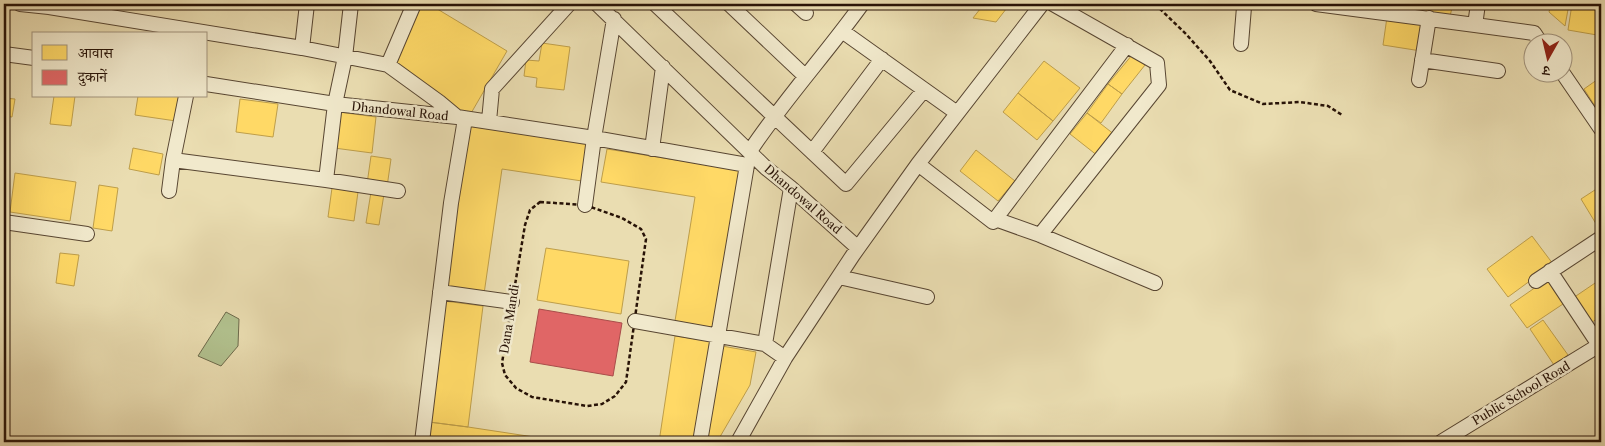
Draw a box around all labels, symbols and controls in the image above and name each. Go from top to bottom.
legend [32,32,208,98]
north arrow [1522,32,1572,82]
text: आवास [78,43,114,62]
text: उ [1541,61,1552,80]
text: दुकानें [77,67,108,87]
street label: Dhandowal Road [351,98,450,124]
street label: Dhandowal Road [761,161,845,237]
street label: Dana Mandi [496,283,522,355]
street label: Public School Road [1469,358,1573,428]

